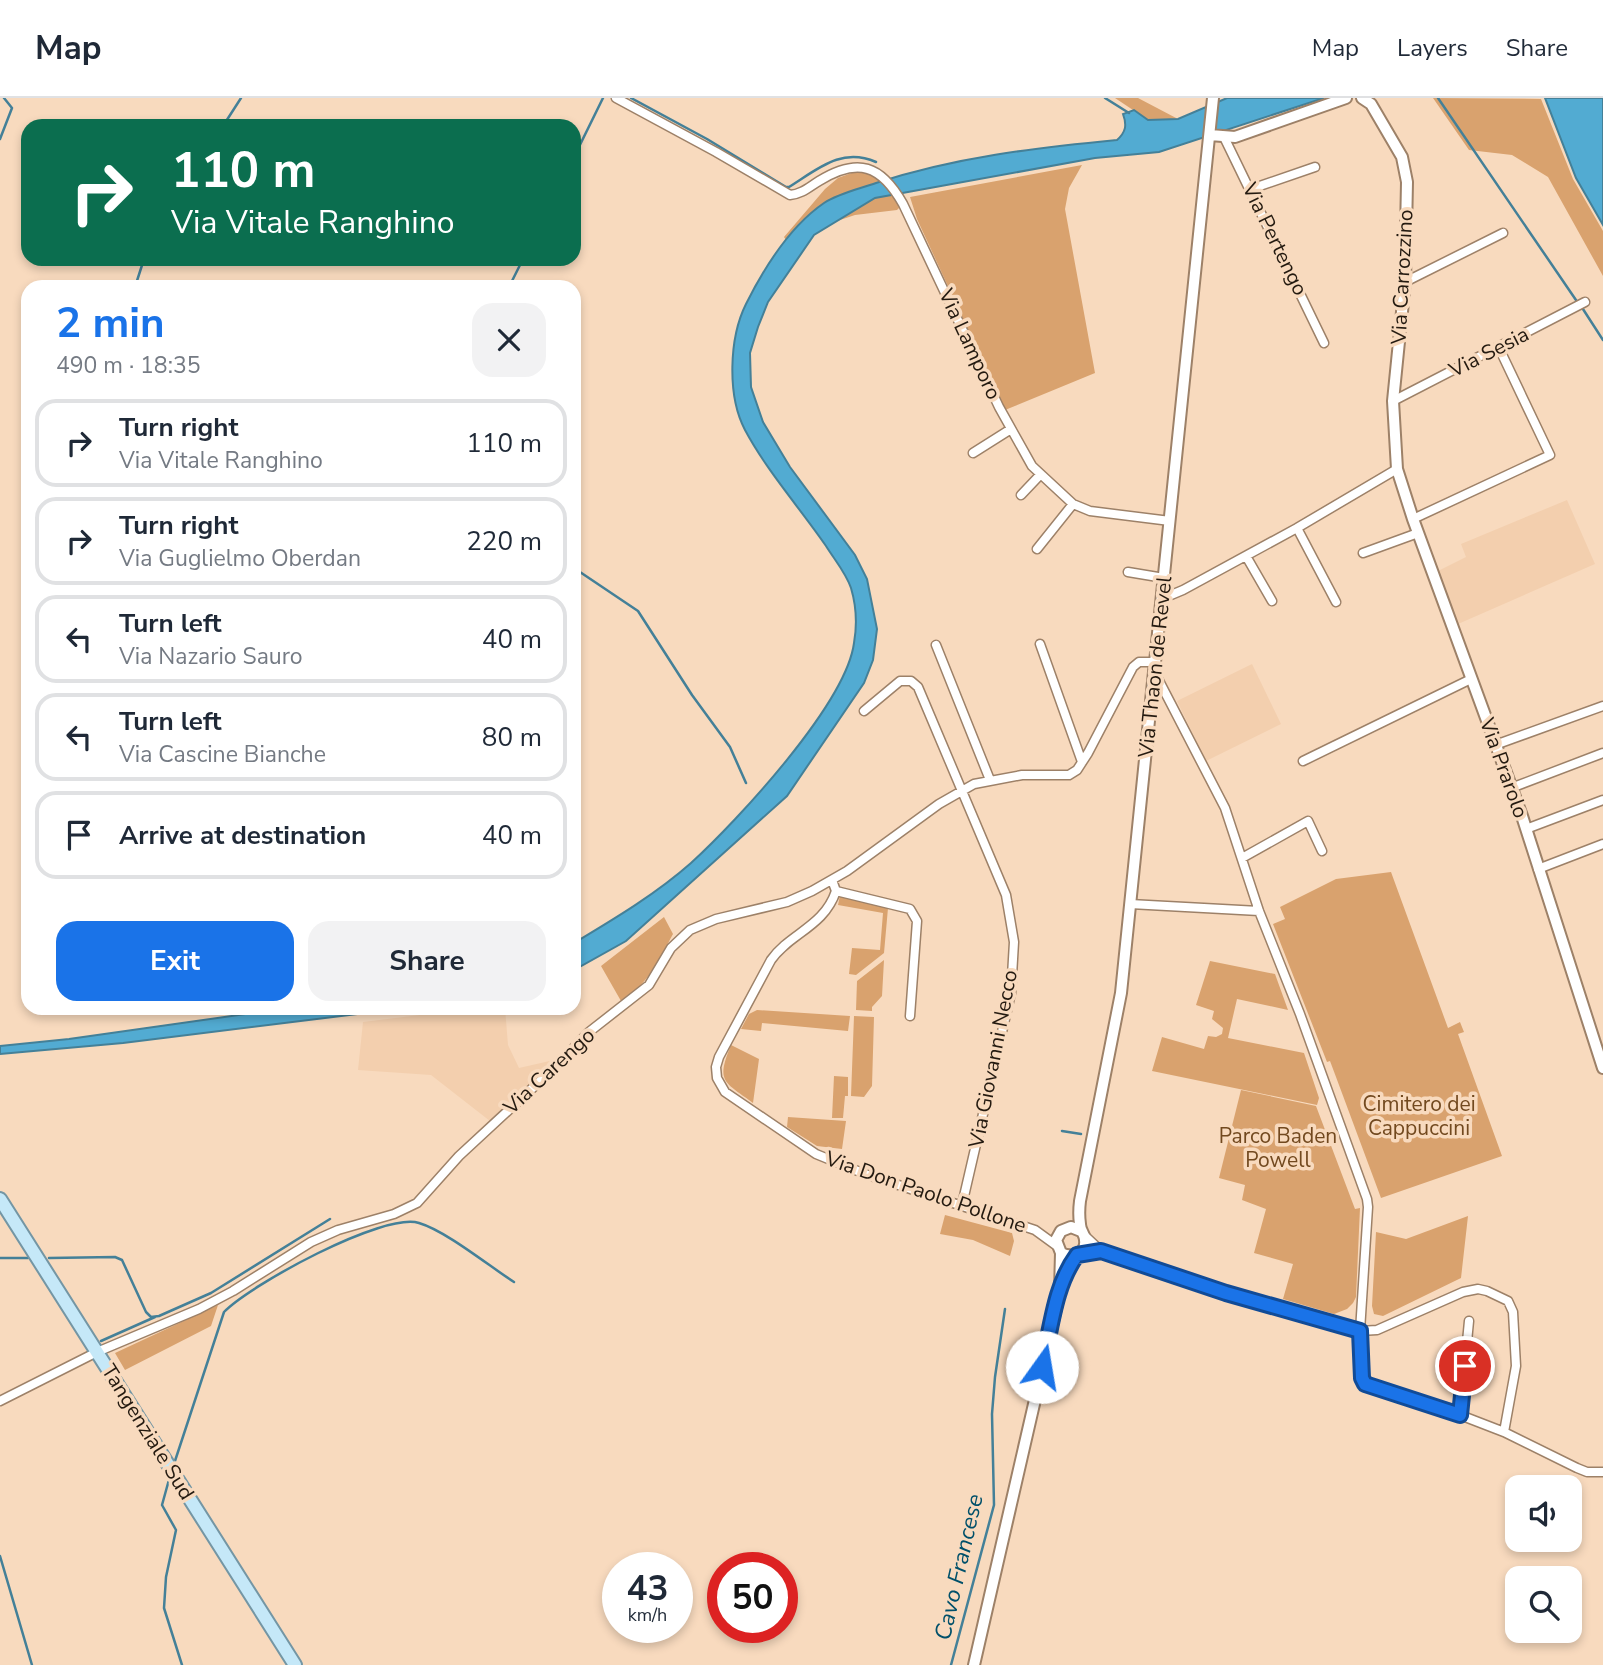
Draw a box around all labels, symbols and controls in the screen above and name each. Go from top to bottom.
text: Map [35,26,102,71]
text: Map [1312,32,1359,64]
text: Layers [1397,32,1468,64]
text: Share [1506,32,1568,64]
text: 110 m [171,137,315,204]
icon: right [56,147,147,238]
street label: Via Pertengo [1235,177,1314,300]
text: Via Vitale Ranghino [171,201,455,244]
street label: Via Carrozzino [1384,209,1420,346]
street label: Via Lamporo [932,283,1008,404]
text: 2 min [56,295,165,352]
button: close [472,303,546,377]
street label: Via Sesia [1443,320,1534,384]
text: 490 m · 18:35 [56,350,201,381]
text: Turn right [119,410,238,445]
icon: right [60,424,98,462]
text: 110 m [466,426,542,461]
text: Via Vitale Ranghino [119,445,323,476]
text: Turn right [119,508,238,543]
icon: right [60,522,98,560]
text: 220 m [466,524,542,559]
text: Via Guglielmo Oberdan [119,543,361,574]
street label: Via Thaon de Revel [1131,574,1179,760]
text: Turn left [119,606,222,641]
icon: left [60,620,98,658]
text: 40 m [482,622,542,657]
text: Via Nazario Sauro [119,641,303,672]
text: Turn left [119,704,222,739]
street label: Via Prarolo [1473,713,1535,822]
icon: left [60,718,98,756]
text: 80 m [482,720,542,755]
text: Via Cascine Bianche [119,739,326,770]
icon: arrive [60,816,98,854]
text: Arrive at destination [119,818,366,853]
text: 40 m [482,818,542,853]
button: Exit [56,921,294,1001]
button: Share [308,921,546,1001]
street label: Via Giovanni Necco [962,968,1024,1151]
street label: Via Carengo [497,1021,601,1121]
park label: Cimitero dei Cappuccini [1362,1090,1476,1142]
park label: Parco Baden Powell [1219,1122,1337,1174]
street label: Via Don Paolo Pollone [821,1144,1030,1240]
position arrow [1005,1330,1079,1404]
pin [1435,1336,1495,1396]
icon: arrive [1446,1347,1484,1385]
street label: Tangenziale Sud [95,1359,201,1505]
map controls [1505,1475,1582,1643]
button: sound [1505,1475,1582,1552]
water label: Cavo Francese [927,1491,991,1643]
speed limit sign: 50 [707,1552,798,1643]
text: 43 [626,1565,669,1612]
button: search [1505,1566,1582,1643]
text: km/h [628,1603,667,1627]

